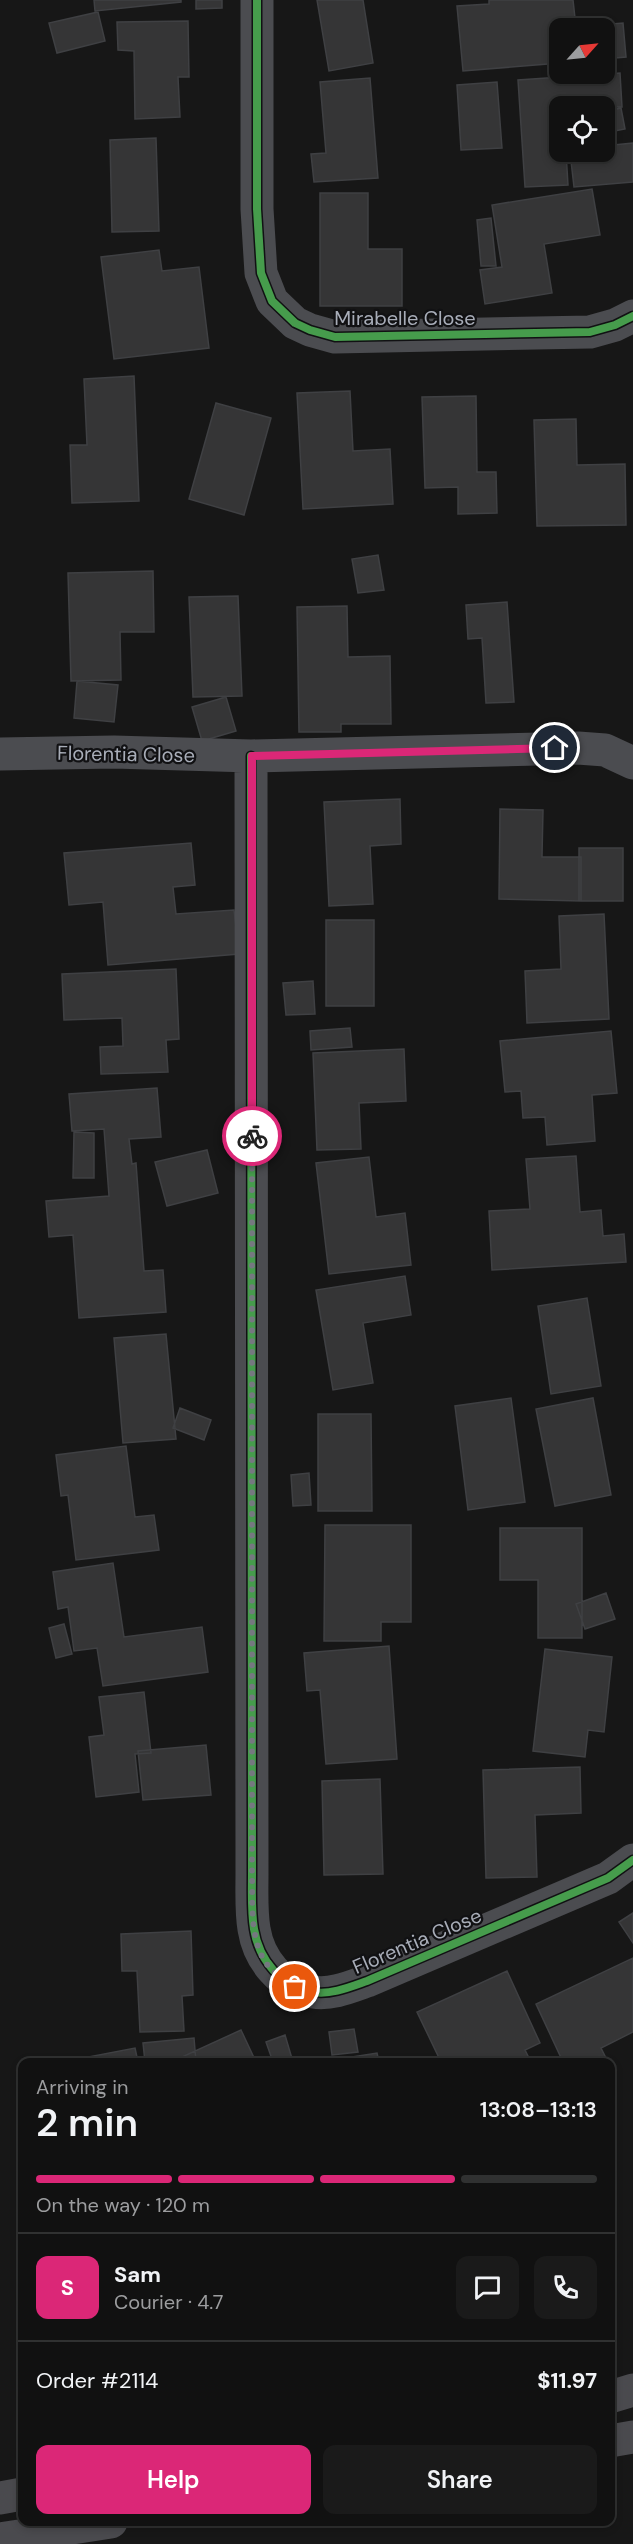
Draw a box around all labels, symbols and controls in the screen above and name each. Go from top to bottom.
north arrow [549,18,615,84]
map controls [549,18,615,162]
button: locate [549,96,615,162]
street label: Mirabelle Close [334,305,476,331]
pin [529,722,580,773]
icon: home [538,731,571,764]
street label: Florentia Close [57,740,195,768]
courier [222,1106,282,1166]
icon: bike [236,1120,269,1153]
street label: Florentia Close [349,1902,485,1980]
pin [269,1961,320,2012]
icon: bag [278,1970,311,2003]
text: Arriving in [36,2074,128,2100]
text: 13:08–13:13 [480,2095,597,2124]
text: 2 min [36,2097,138,2148]
text: On the way · 120 m [36,2192,210,2218]
button: chat [456,2256,519,2319]
button: phone [534,2256,597,2319]
text: Sam [114,2260,161,2289]
text: S [61,2273,74,2302]
text: Courier · 4.7 [114,2289,223,2315]
text: Order #2114 [36,2366,158,2395]
text: $11.97 [537,2366,597,2395]
button: Help [36,2445,311,2514]
button: Share [323,2445,597,2514]

